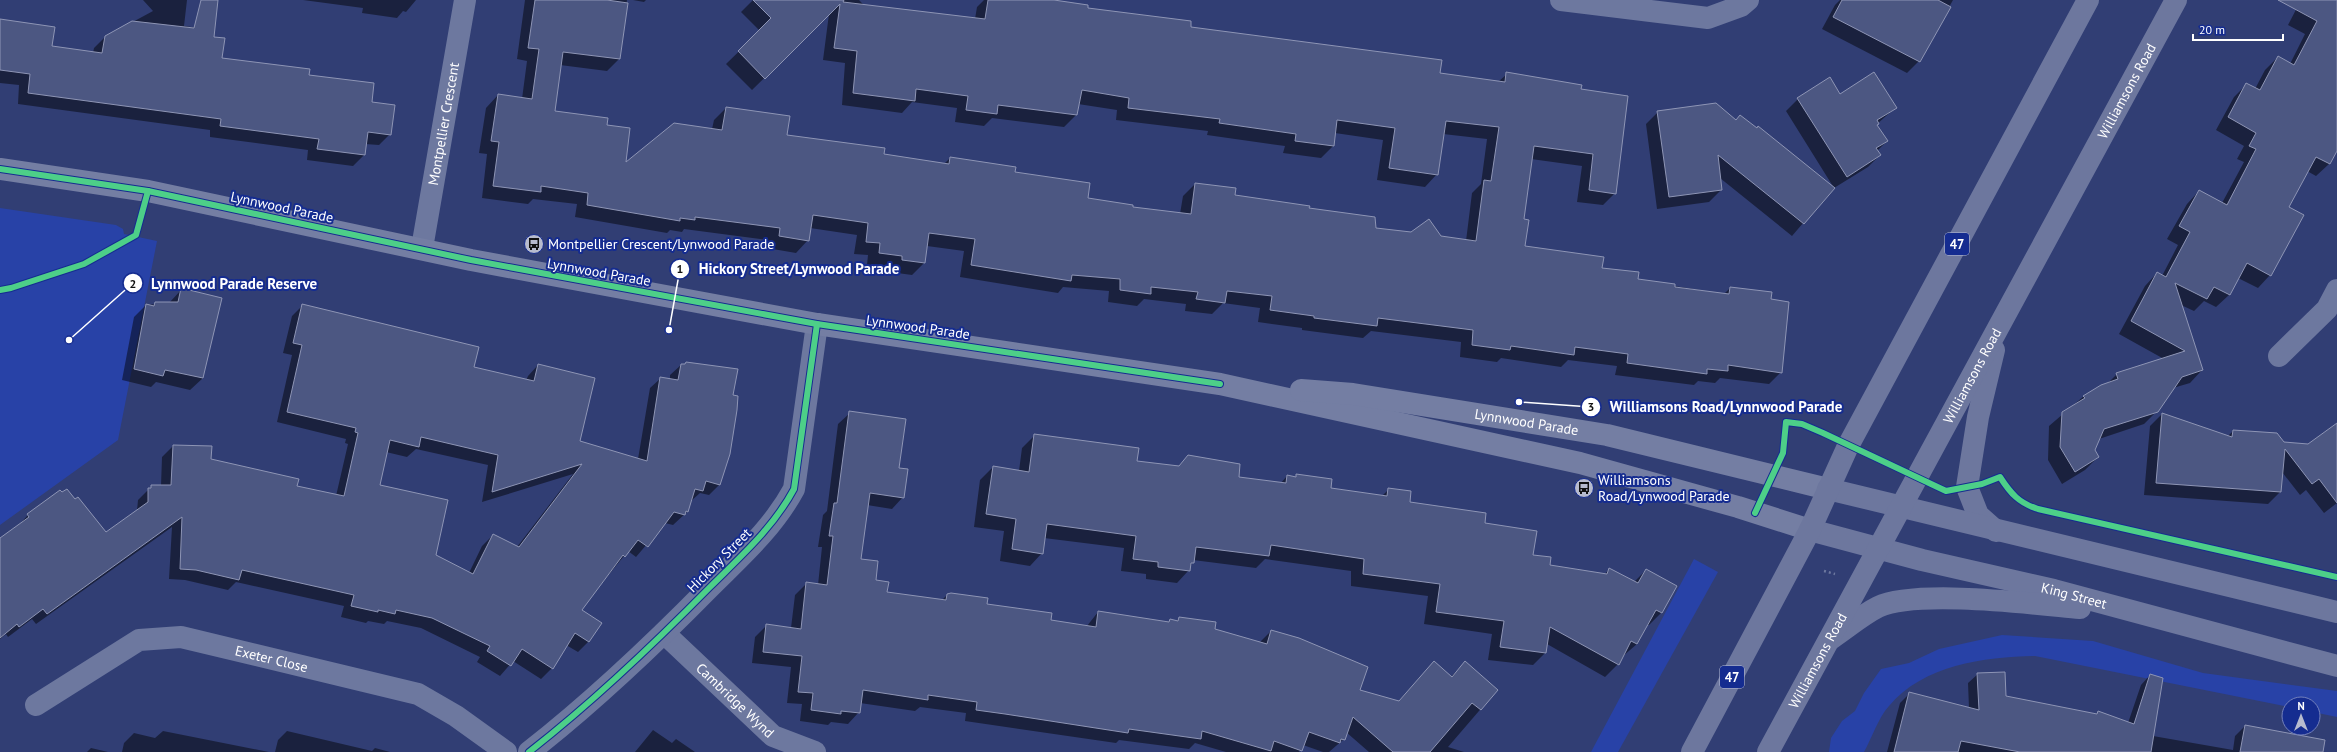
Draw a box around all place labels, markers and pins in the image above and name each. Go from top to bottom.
bus stop icon: Montpellier Crescent/Lynwood Parade [523,233,545,255]
place label: Montpellier Crescent/Lynwood Parade [548,235,774,253]
callout: Hickory Street/Lynwood Parade [670,255,907,282]
callout: Lynnwood Parade Reserve [123,270,325,297]
callout: Williamsons Road/Lynnwood Parade [1581,393,1850,420]
place label: Williamsons Road/Lynwood Parade [1598,471,1730,505]
bus stop icon: Williamsons Road/Lynwood Parade [1573,477,1595,499]

